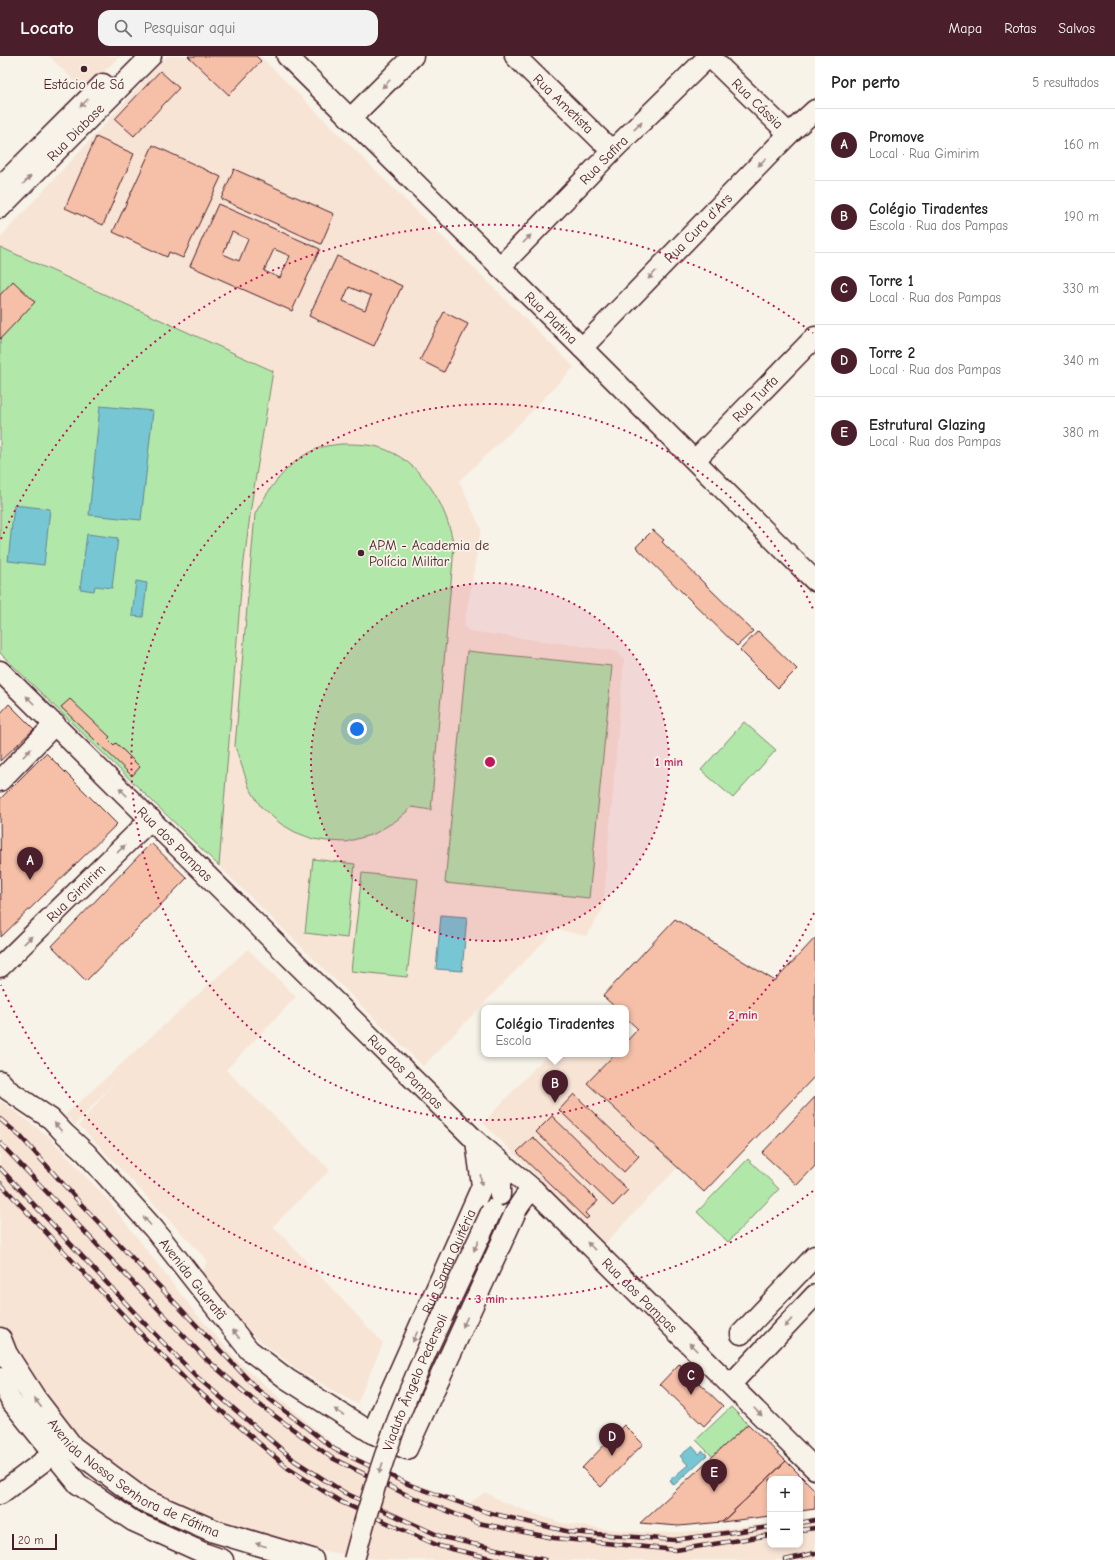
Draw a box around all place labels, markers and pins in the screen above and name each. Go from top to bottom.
marker: Estácio de Sá [79,64,89,74]
place label: Estácio de Sá [43,76,125,93]
place label: APM - Academia de Polícia Militar [369,537,489,570]
marker: APM - Academia de Polícia Militar [356,548,366,558]
centre of rings [483,755,497,769]
pin: A [17,847,43,880]
pin: B [542,1070,568,1103]
pin: C [678,1362,704,1395]
pin: D [599,1423,625,1456]
pin: E [701,1459,727,1492]

